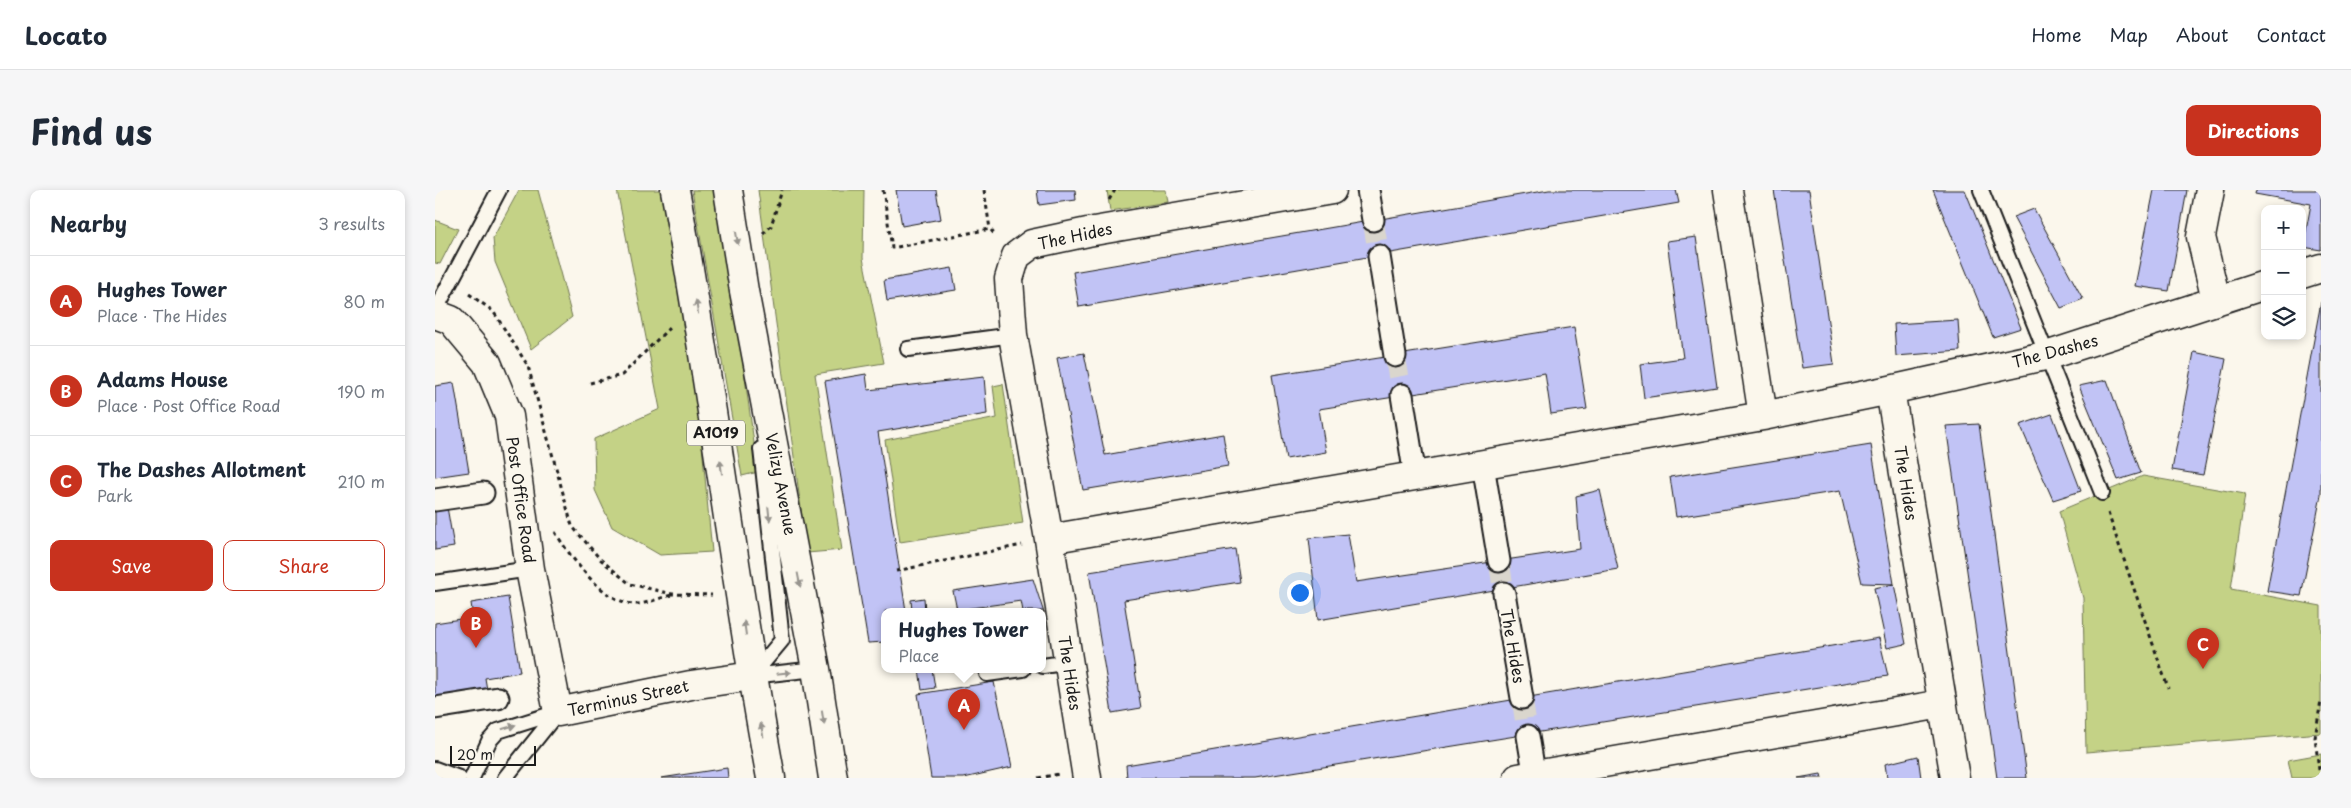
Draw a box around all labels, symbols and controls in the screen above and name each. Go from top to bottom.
text: Locato [25,17,107,53]
text: Home [2031,21,2081,48]
text: Map [2109,21,2148,48]
text: About [2176,21,2228,48]
text: Contact [2256,21,2326,48]
text: Find us [30,104,152,157]
button: Directions [2186,105,2321,156]
map controls [2261,205,2306,340]
button: + [2261,205,2306,250]
text: Nearby [50,207,127,239]
text: 3 results [318,211,385,235]
street label: The Hides [1035,215,1114,255]
one-way arrow [733,230,741,246]
button: − [2261,250,2306,295]
text: Hughes Tower [97,275,227,303]
text: A [60,289,72,313]
text: 80 m [343,289,385,313]
button: layers [2261,295,2306,340]
one-way arrow [692,298,700,314]
text: Place · The Hides [97,303,227,327]
street label: The Dashes [2009,327,2100,373]
text: Adams House [97,365,228,393]
text: B [61,379,71,403]
text: 190 m [337,379,385,403]
text: Place · Post Office Road [97,393,280,417]
road number: A1019 [687,420,745,446]
street label: Velizy Avenue [760,431,804,537]
street label: Post Office Road [501,435,543,565]
street label: The Hides [1889,444,1925,522]
text: The Dashes Allotment [97,455,306,483]
one-way arrow [716,459,724,475]
text: C [60,469,72,493]
text: 210 m [337,469,385,493]
text: Park [97,483,133,507]
one-way arrow [765,506,773,522]
button: Save [50,540,213,591]
button: Share [223,540,385,591]
one-way arrow [795,572,803,588]
your location [1287,580,1313,606]
pin: B [460,607,492,648]
street label: The Hides [1496,607,1532,685]
popup [881,608,1046,673]
text: Hughes Tower [898,615,1029,643]
one-way arrow [740,620,748,636]
pin: C [2187,628,2219,669]
street label: The Hides [1053,634,1089,712]
text: Place [898,643,939,667]
one-way arrow [776,669,792,677]
street label: Terminus Street [565,672,691,722]
pin: A [948,689,980,730]
one-way arrow [820,710,828,726]
one-way arrow [757,722,765,738]
one-way arrow [502,723,517,731]
scale bar [450,743,536,766]
text: 20 m [457,744,493,765]

